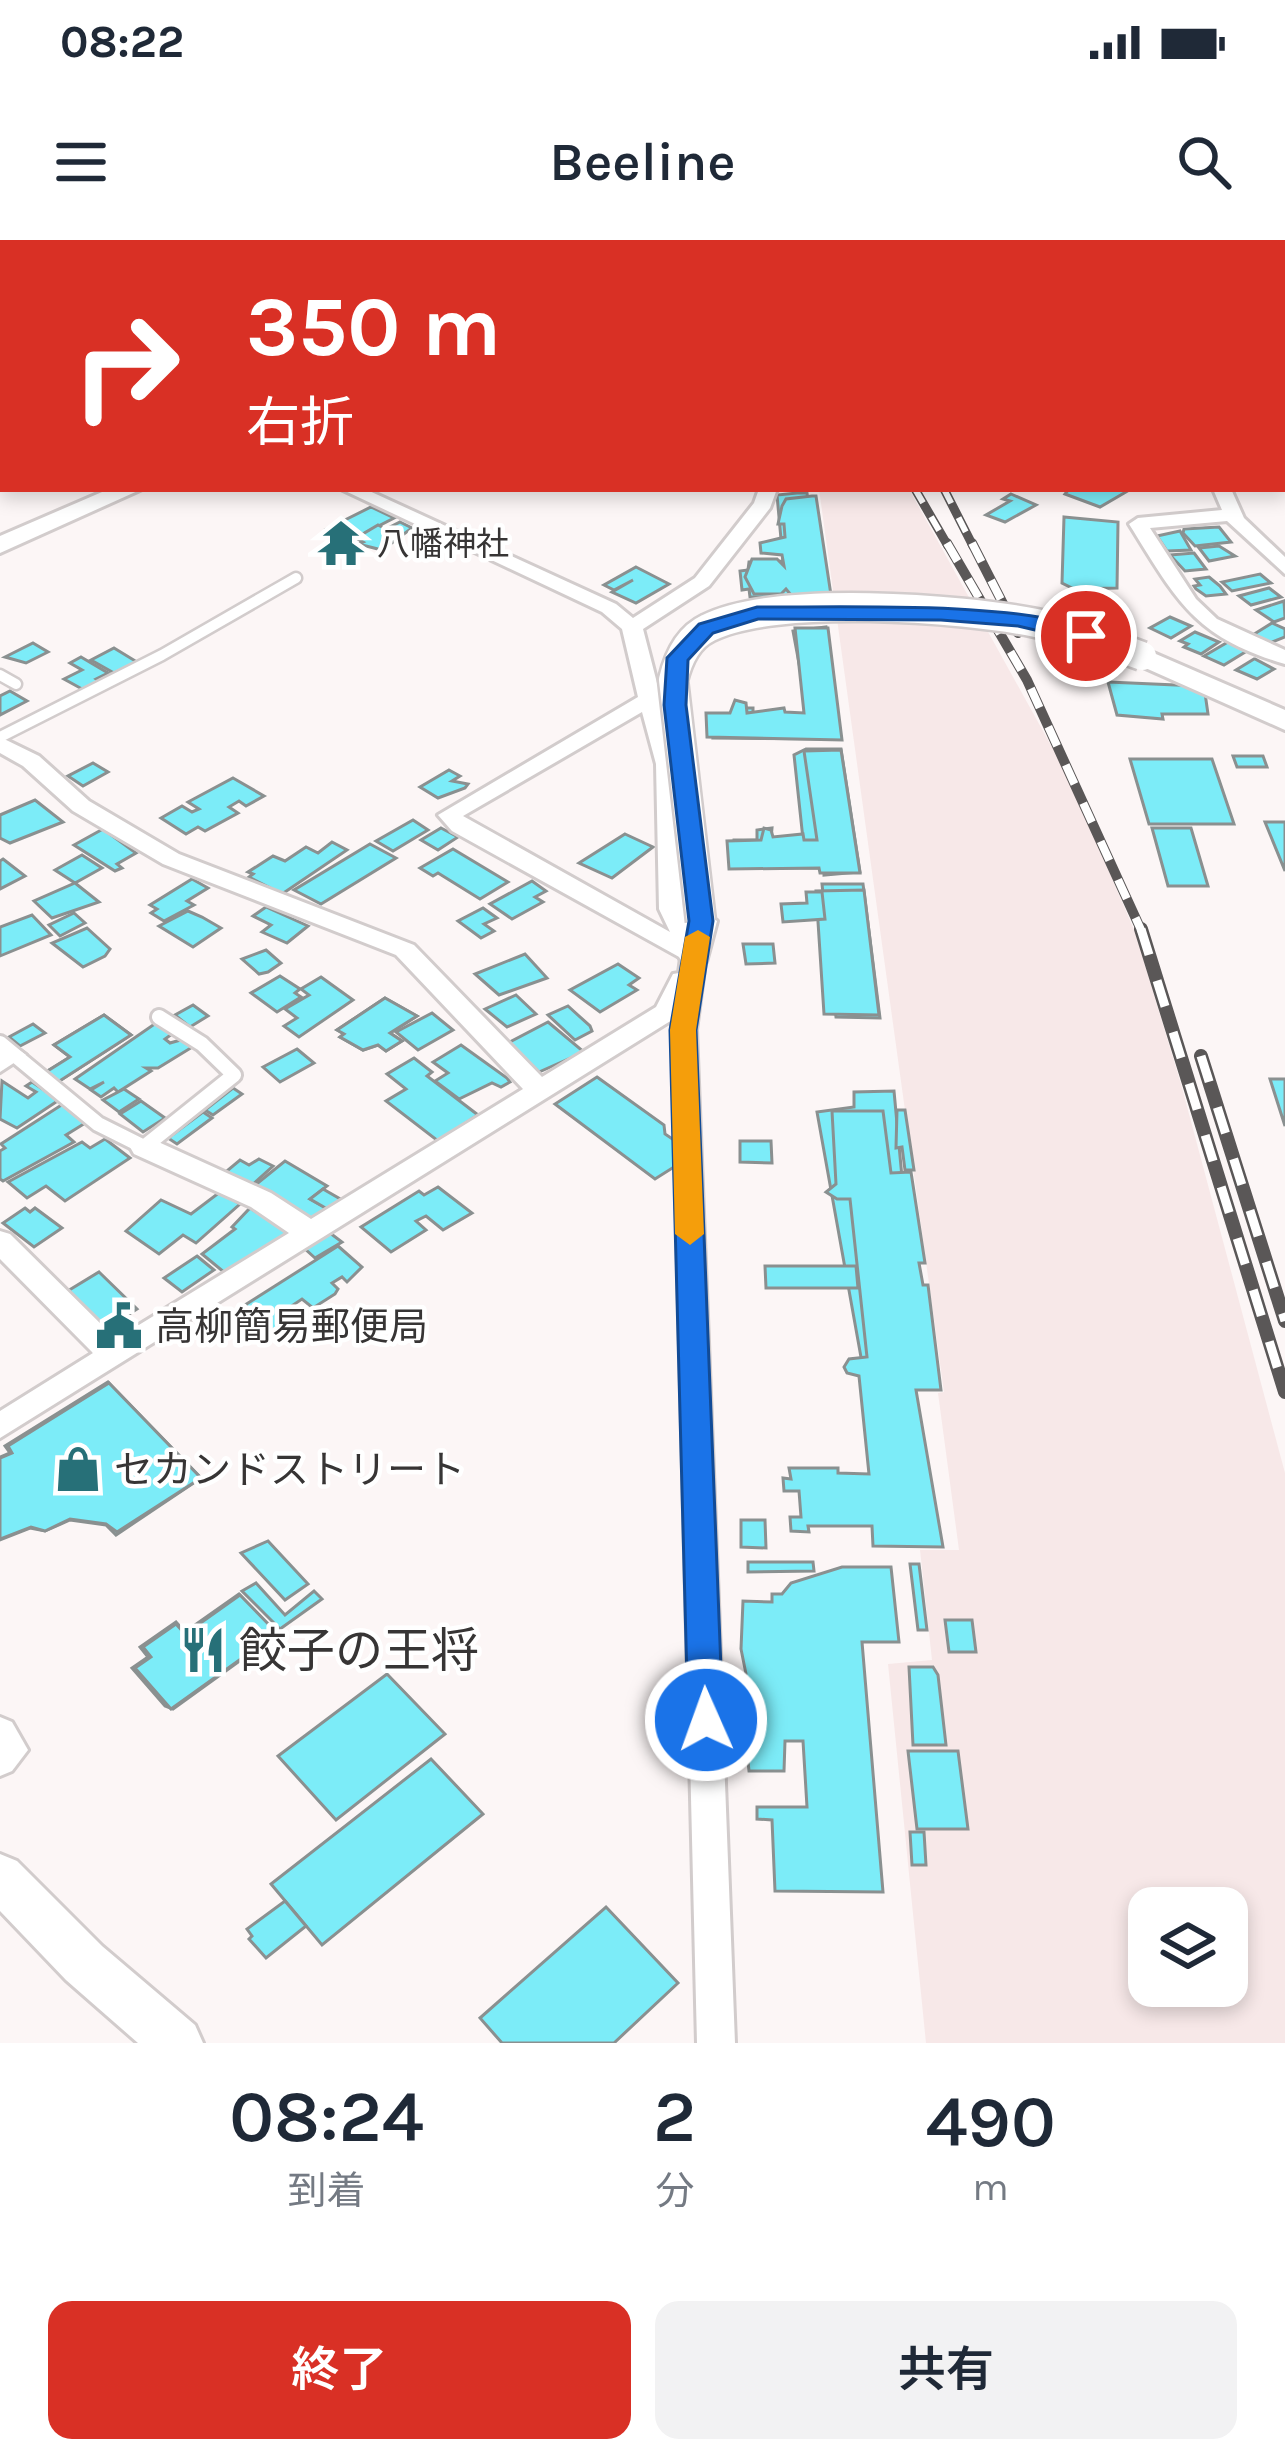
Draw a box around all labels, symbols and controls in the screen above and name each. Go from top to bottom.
text: 08:22 [60,16,184,68]
icon: menu [48,129,114,195]
icon: search [1171,129,1237,195]
text: Beeline [549,130,736,194]
text: 350 m [246,278,501,376]
icon: right [48,288,204,444]
text: 右折 [246,391,354,455]
temple icon: 八幡神社 [316,518,366,568]
place label: 八幡神社 [377,525,509,563]
pin [1035,585,1137,687]
icon: arrive [1053,603,1119,669]
public building icon: 高柳簡易郵便局 [94,1301,144,1351]
place label: 高柳簡易郵便局 [155,1304,428,1350]
shop icon: セカンドストリート [53,1444,103,1494]
place label: セカンドストリート [114,1447,465,1493]
place label: 餃子の王将 [239,1623,479,1679]
restaurant icon: 餃子の王将 [178,1625,228,1675]
position arrow [643,1657,769,1783]
map controls [1128,1887,1248,2007]
button: layers [1128,1887,1248,2007]
text: 08:24 [229,2075,424,2159]
text: 2 [653,2075,696,2159]
text: 490 [925,2080,1056,2164]
text: m [972,2164,1009,2210]
text: 到着 [288,2168,366,2214]
text: 分 [655,2168,694,2214]
button: 終了 [48,2301,631,2439]
button: 共有 [655,2301,1237,2439]

